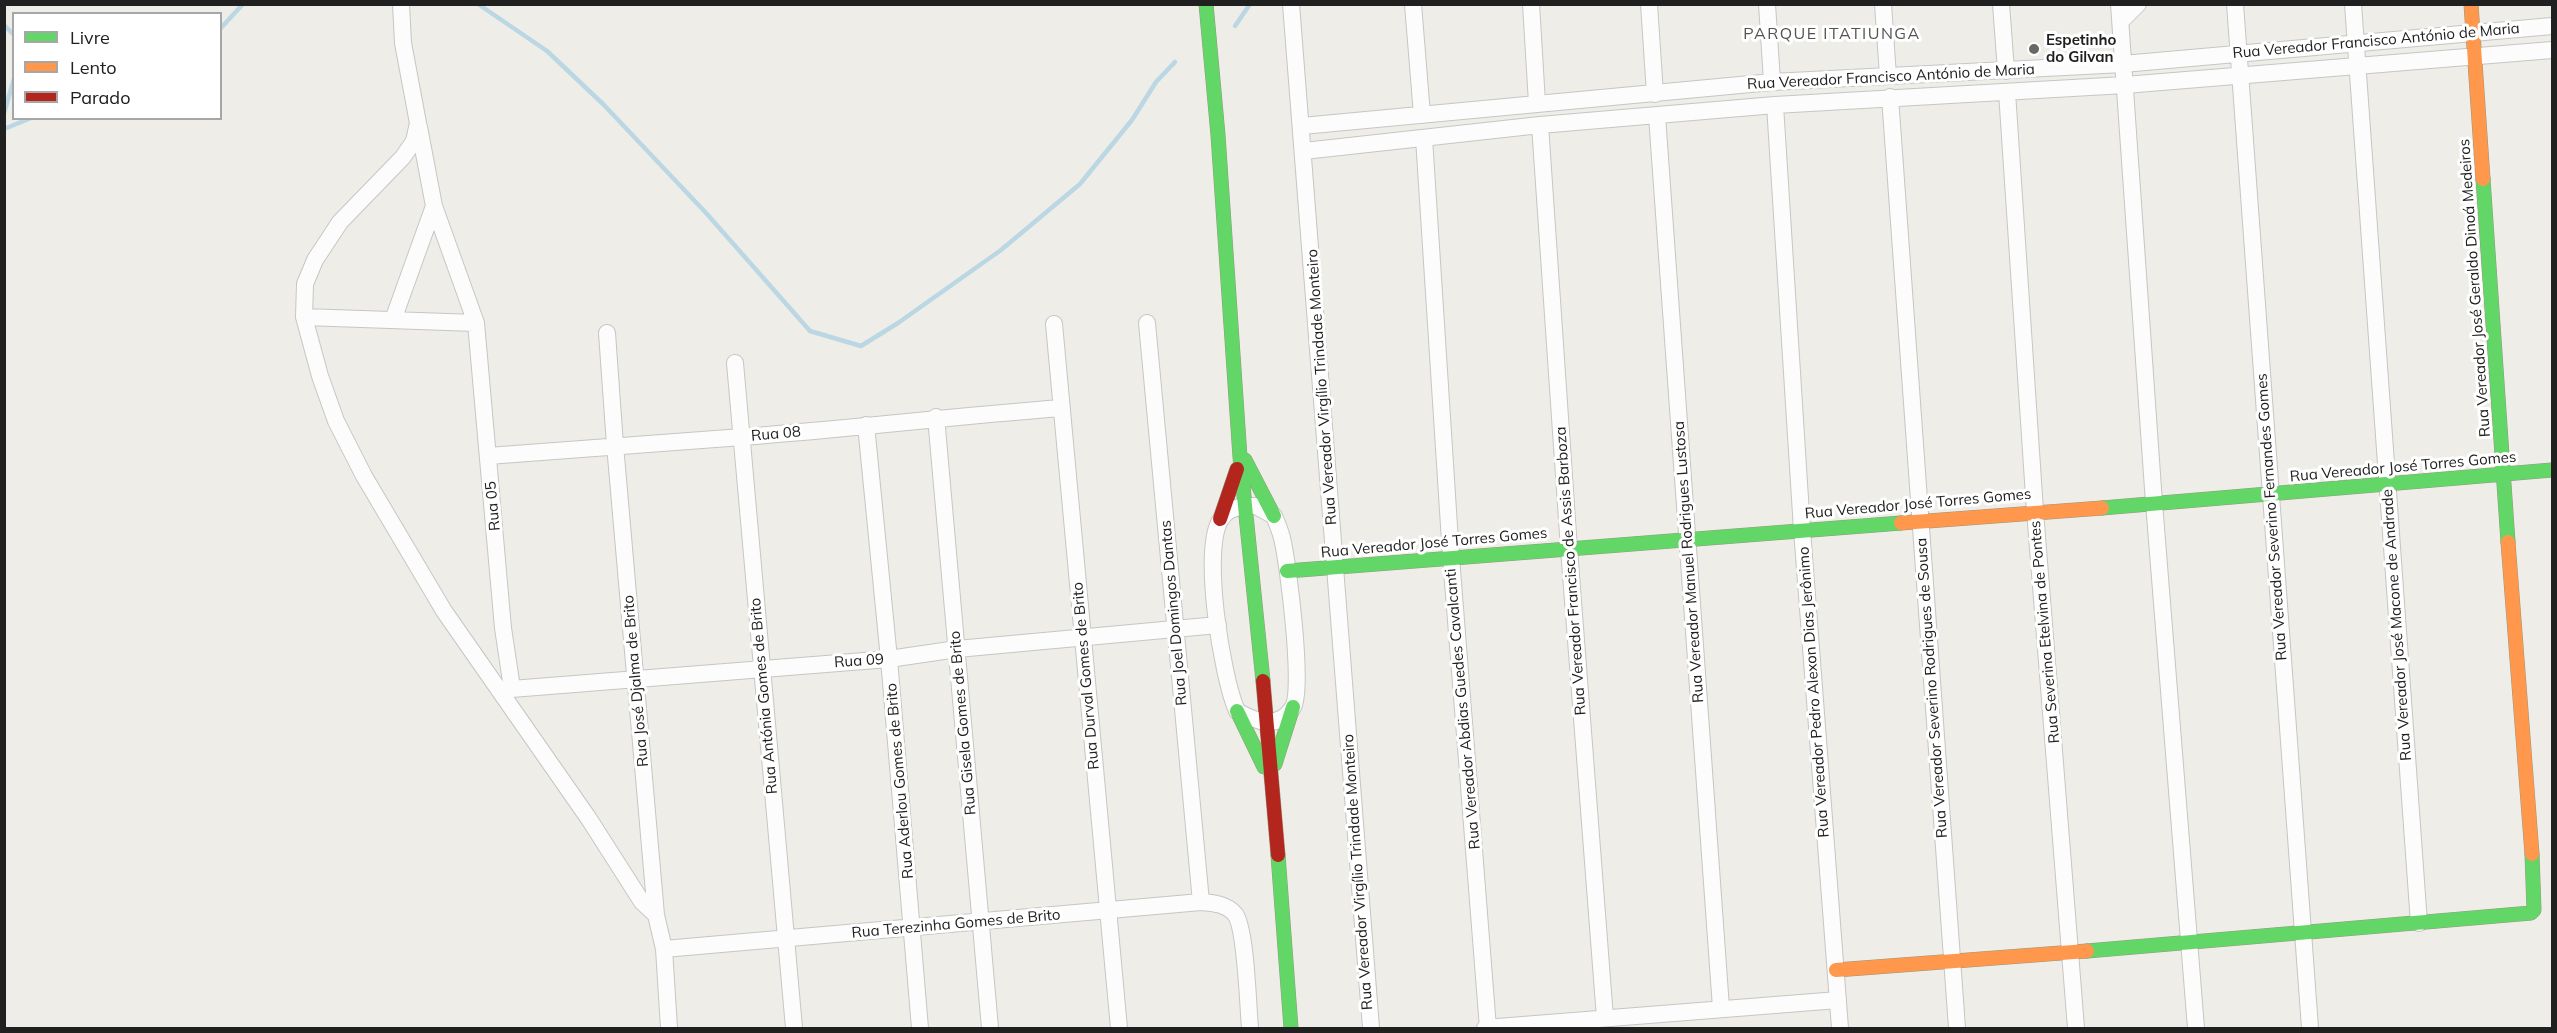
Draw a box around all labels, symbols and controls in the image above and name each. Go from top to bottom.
legend [12,12,222,120]
street label: Rua Vereador Francisco António de Maria [2232,19,2520,63]
district label: PARQUE ITATIUNGA [1743,24,1921,44]
text: Livre [70,26,110,49]
place label: Espetinho do Gilvan [2046,31,2116,66]
marker: Espetinho do Gilvan [2027,42,2041,56]
text: Lento [70,56,117,79]
street label: Rua Vereador Francisco António de Maria [1747,60,2035,94]
text: Parado [70,86,130,109]
street label: Rua Vereador José Geraldo Dinoá Medeiros [2456,138,2494,438]
street label: Rua Vereador Virgílio Trindade Monteiro [1303,248,1341,526]
street label: Rua Vereador Severino Fernandes Gomes [2253,373,2291,661]
street label: Rua Vereador Manuel Rodrigues Lustosa [1670,421,1708,703]
street label: Rua 08 [750,423,802,445]
street label: Rua Vereador Francisco de Assis Barboza [1552,426,1590,716]
street label: Rua Vereador José Torres Gomes [2289,448,2517,486]
street label: Rua 05 [482,480,504,532]
street label: Rua Vereador José Torres Gomes [1804,485,2032,523]
street label: Rua Vereador José Macone de Andrade [2379,489,2415,761]
street label: Rua Joel Domingos Dantas [1157,520,1191,706]
street label: Rua Severina Etelvina de Pontes [2026,520,2064,744]
street label: Rua Vereador José Torres Gomes [1320,524,1548,562]
street label: Rua Vereador Severino Rodrigues de Sousa [1913,537,1951,839]
street label: Rua Vereador Pedro Alexon Dias Jerônimo [1795,546,1833,838]
street label: Rua Vereador Abdias Guedes Cavalcanti [1442,568,1484,850]
street label: Rua Durval Gomes de Brito [1069,581,1103,771]
street label: Rua José Djalma de Brito [620,594,652,768]
street label: Rua Antónia Gomes de Brito [746,597,782,795]
street label: Rua Gisela Gomes de Brito [946,630,980,816]
street label: Rua 09 [833,650,885,672]
street label: Rua Aderlou Gomes de Brito [882,682,918,880]
street label: Rua Vereador Virgílio Trindade Monteiro [1339,733,1377,1011]
street label: Rua Terezinha Gomes de Brito [851,906,1061,942]

